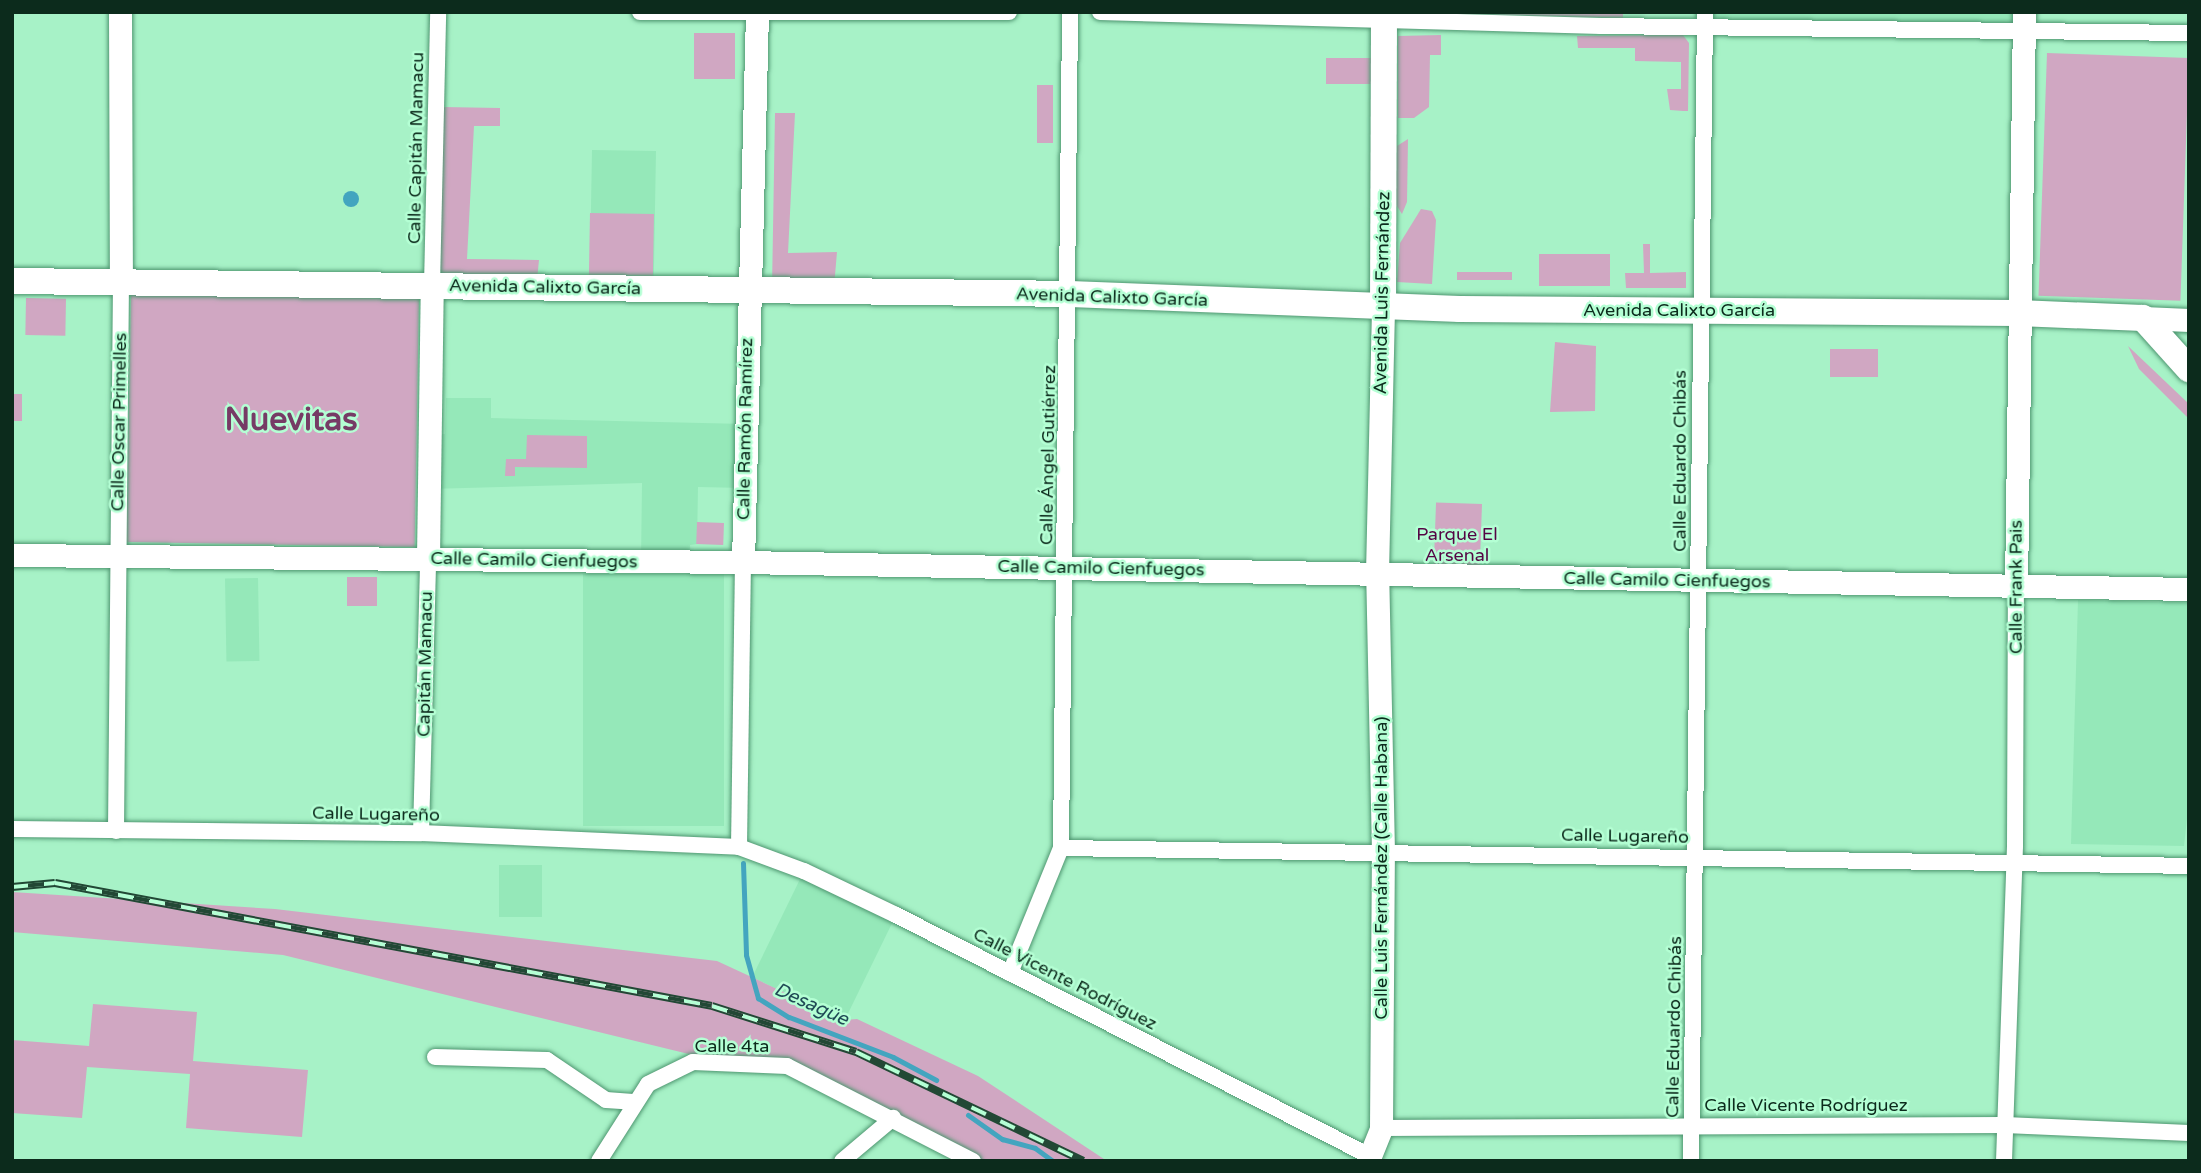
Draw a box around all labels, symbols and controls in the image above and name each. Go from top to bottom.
street label: Calle Capitán Mamacu [404,52,428,244]
street label: Avenida Luis Fernández [1369,191,1395,395]
street label: Avenida Calixto García [449,275,641,299]
street label: Avenida Calixto García [1016,283,1208,311]
street label: Avenida Calixto García [1583,299,1775,321]
street label: Calle Oscar Primelles [107,332,131,512]
street label: Calle Ramón Ramírez [733,338,757,520]
street label: Calle Ángel Gutiérrez [1036,365,1060,545]
street label: Calle Eduardo Chibás [1669,370,1691,552]
district label: Nuevitas [224,401,358,439]
street label: Calle Frank Pais [2005,520,2027,654]
park label: Parque El Arsenal [1416,524,1498,566]
street label: Calle Camilo Cienfuegos [430,547,638,573]
street label: Calle Camilo Cienfuegos [997,555,1205,581]
street label: Calle Camilo Cienfuegos [1563,567,1771,593]
street label: Capitán Mamacu [413,591,437,737]
street label: Calle Luis Fernández (Calle Habana) [1370,716,1392,1020]
street label: Calle Lugareño [312,802,440,826]
street label: Calle Lugareño [1561,824,1689,848]
street label: Calle Vicente Rodríguez [970,923,1160,1035]
street label: Calle Eduardo Chibás [1662,936,1686,1118]
water label: Desagüe [770,979,852,1031]
street label: Calle 4ta [695,1035,769,1057]
street label: Calle Vicente Rodríguez [1704,1094,1908,1116]

